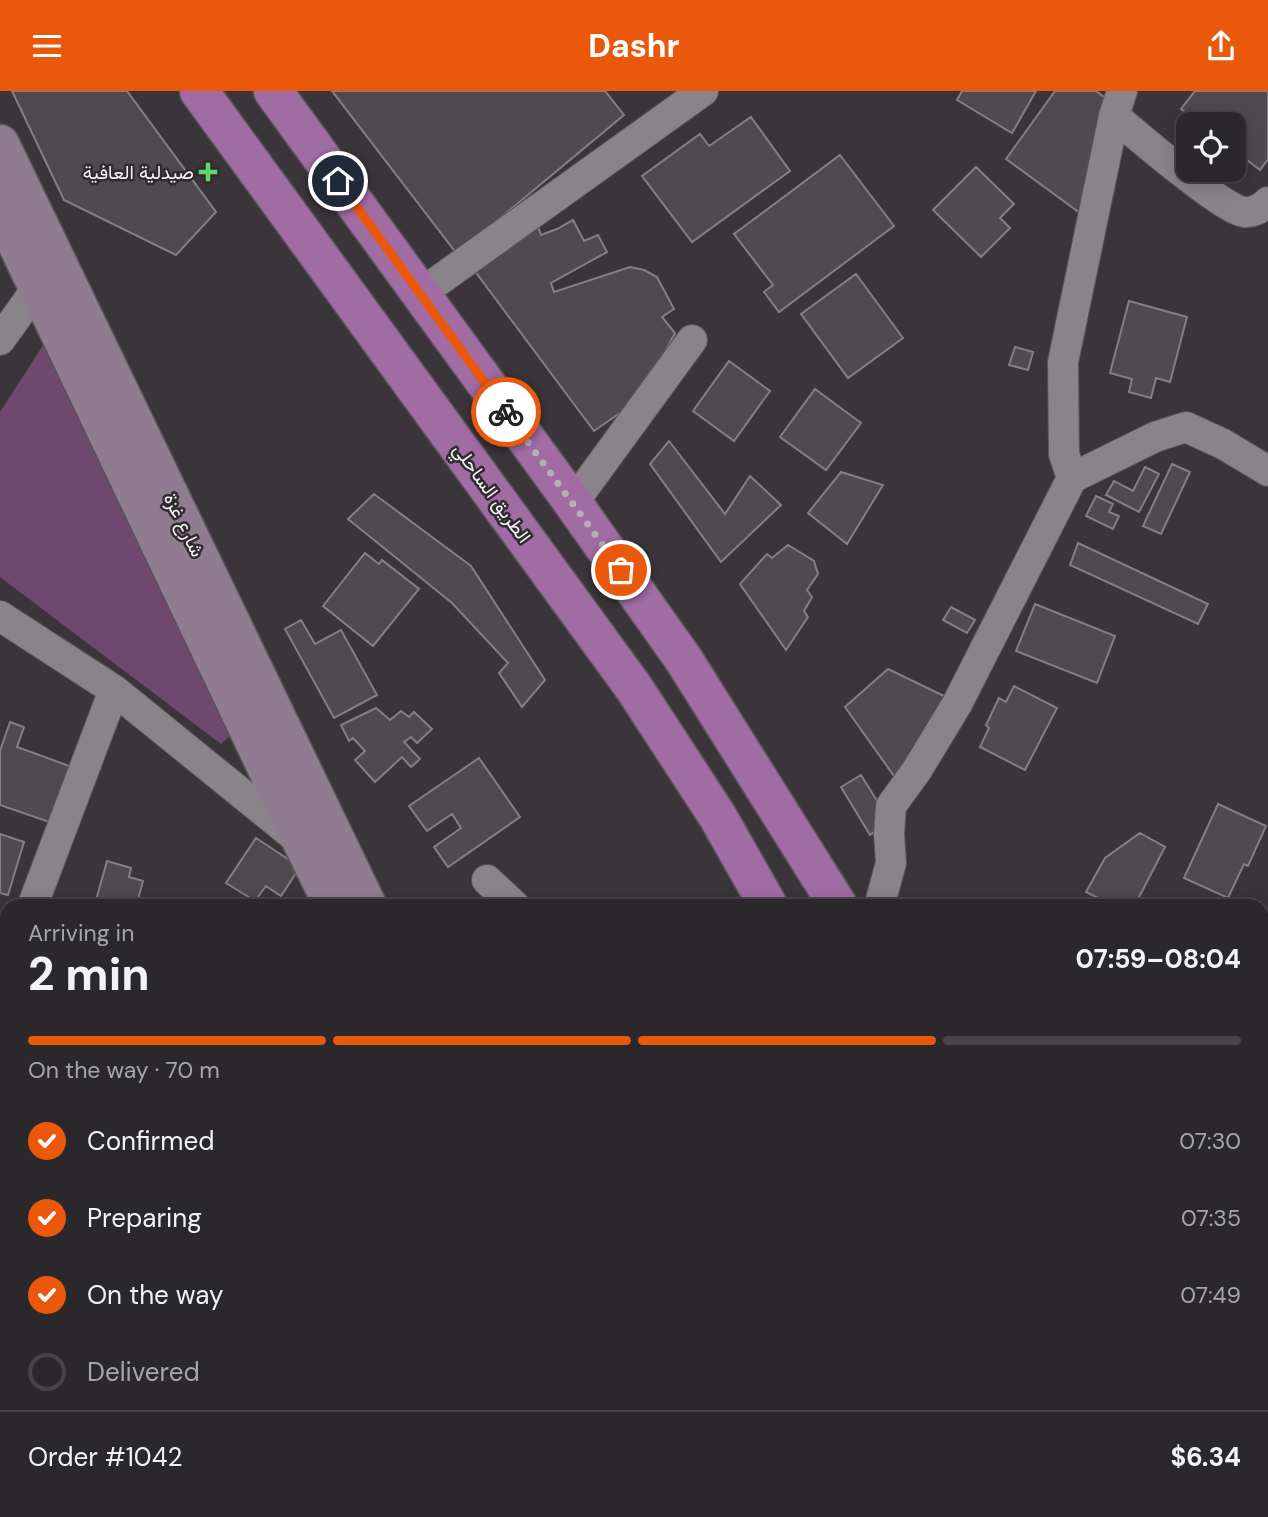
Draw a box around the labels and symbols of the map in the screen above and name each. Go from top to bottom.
pin [308,151,368,211]
place label: صيدلية العافية [83,160,194,185]
marker: صيدلية العافية [200,164,216,180]
courier [471,377,541,447]
street label: الطريق الساحلي [445,438,537,550]
street label: شارع غزة [158,489,210,561]
pin [591,540,651,600]

